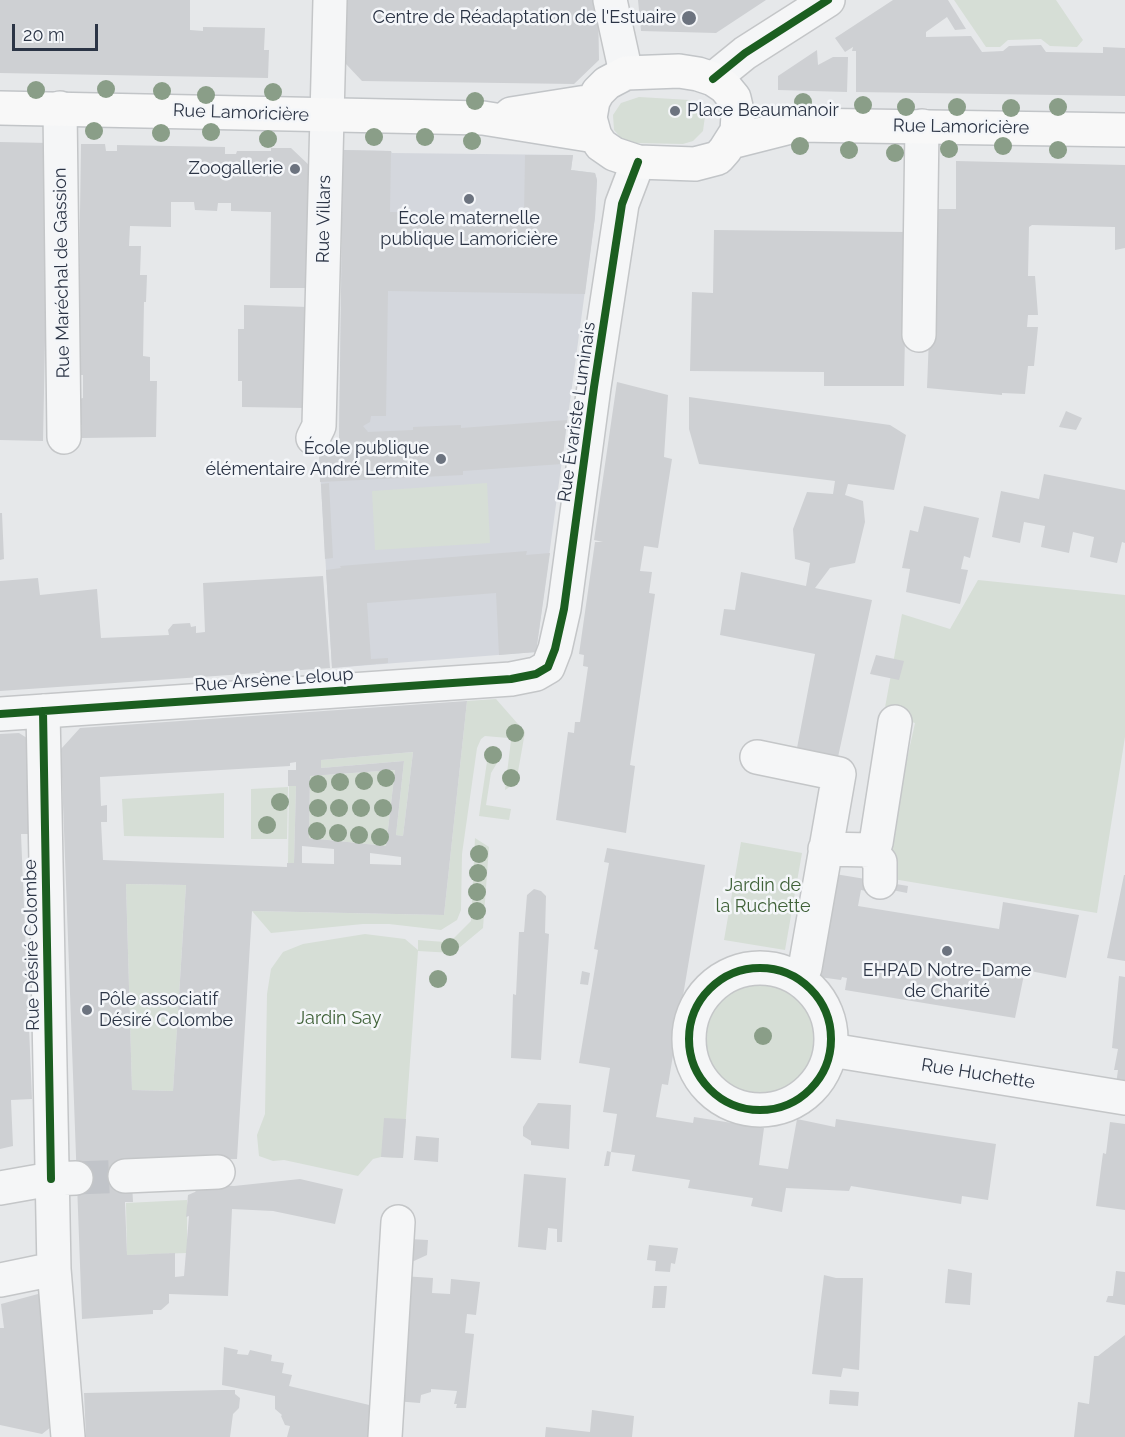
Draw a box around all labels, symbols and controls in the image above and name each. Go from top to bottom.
place label: Centre de Réadaptation de l'Estuaire [373,7,676,29]
marker: Centre de Réadaptation de l'Estuaire [680,9,698,27]
scale bar [15,12,100,50]
text: 20 m [23,24,65,45]
street label: Rue Lamoricière [173,100,309,126]
place label: Place Beaumanoir [687,100,839,122]
marker: Place Beaumanoir [668,104,682,118]
street label: Rue Lamoricière [893,115,1029,139]
place label: Zoogallerie [188,158,283,180]
marker: Zoogallerie [288,162,302,176]
street label: Rue Maréchal de Gassion [49,167,75,379]
street label: Rue Villars [312,175,336,263]
marker: École maternelle publique Lamoricière [462,192,476,206]
place label: École maternelle publique Lamoricière [380,208,558,250]
street label: Rue Évariste Luminais [554,321,600,503]
place label: École publique élémentaire André Lermite [205,438,429,480]
marker: École publique élémentaire André Lermite [434,452,448,466]
street label: Rue Arsène Leloup [194,664,354,696]
street label: Rue Désiré Colombe [20,859,44,1031]
park label: Jardin de la Ruchette [716,875,810,918]
marker: EHPAD Notre-Dame de Charité [940,944,954,958]
place label: EHPAD Notre-Dame de Charité [863,960,1031,1002]
place label: Pôle associatif Désiré Colombe [99,989,233,1032]
marker: Pôle associatif Désiré Colombe [80,1003,94,1017]
park label: Jardin Say [297,1008,381,1030]
street label: Rue Huchette [920,1054,1036,1094]

